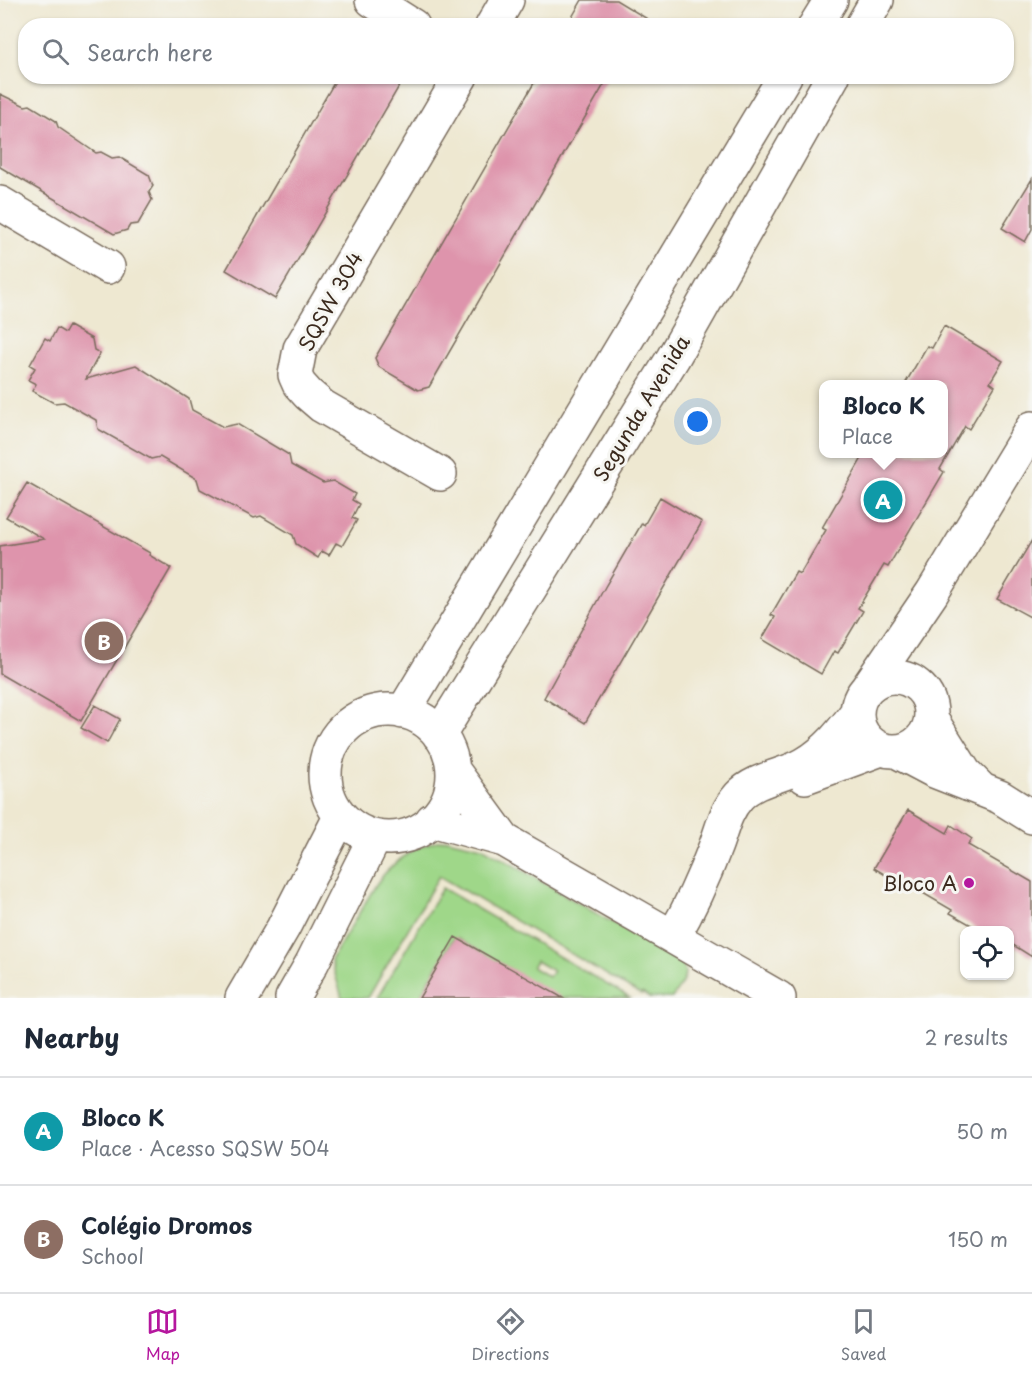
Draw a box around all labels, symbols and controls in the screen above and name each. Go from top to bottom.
search box [18,18,1014,84]
icon: search [39,35,72,68]
text: Search here [87,35,213,68]
street label: SQSW 304 [290,246,370,356]
street label: Segunda Avenida [585,329,697,487]
popup [819,380,948,458]
text: Bloco K [842,388,925,421]
your location [683,407,712,436]
text: Place [842,421,893,451]
pin: A [864,478,902,522]
pin: B [84,618,124,664]
place label: Bloco A [882,868,957,898]
marker: Bloco A [962,876,976,890]
map controls [960,926,1014,980]
button: locate [960,926,1014,980]
text: Nearby [24,1018,119,1057]
text: 2 results [925,1022,1008,1052]
text: Bloco K [81,1100,164,1133]
text: A [36,1116,51,1146]
text: 50 m [956,1116,1008,1146]
text: Place · Acesso SQSW 504 [81,1133,330,1163]
text: Colégio Dromos [81,1208,252,1241]
text: B [37,1224,50,1254]
text: 150 m [948,1224,1008,1254]
text: School [81,1241,144,1271]
tab: Map [146,1305,180,1365]
tab: Directions [471,1305,549,1365]
tab: Saved [841,1305,886,1365]

